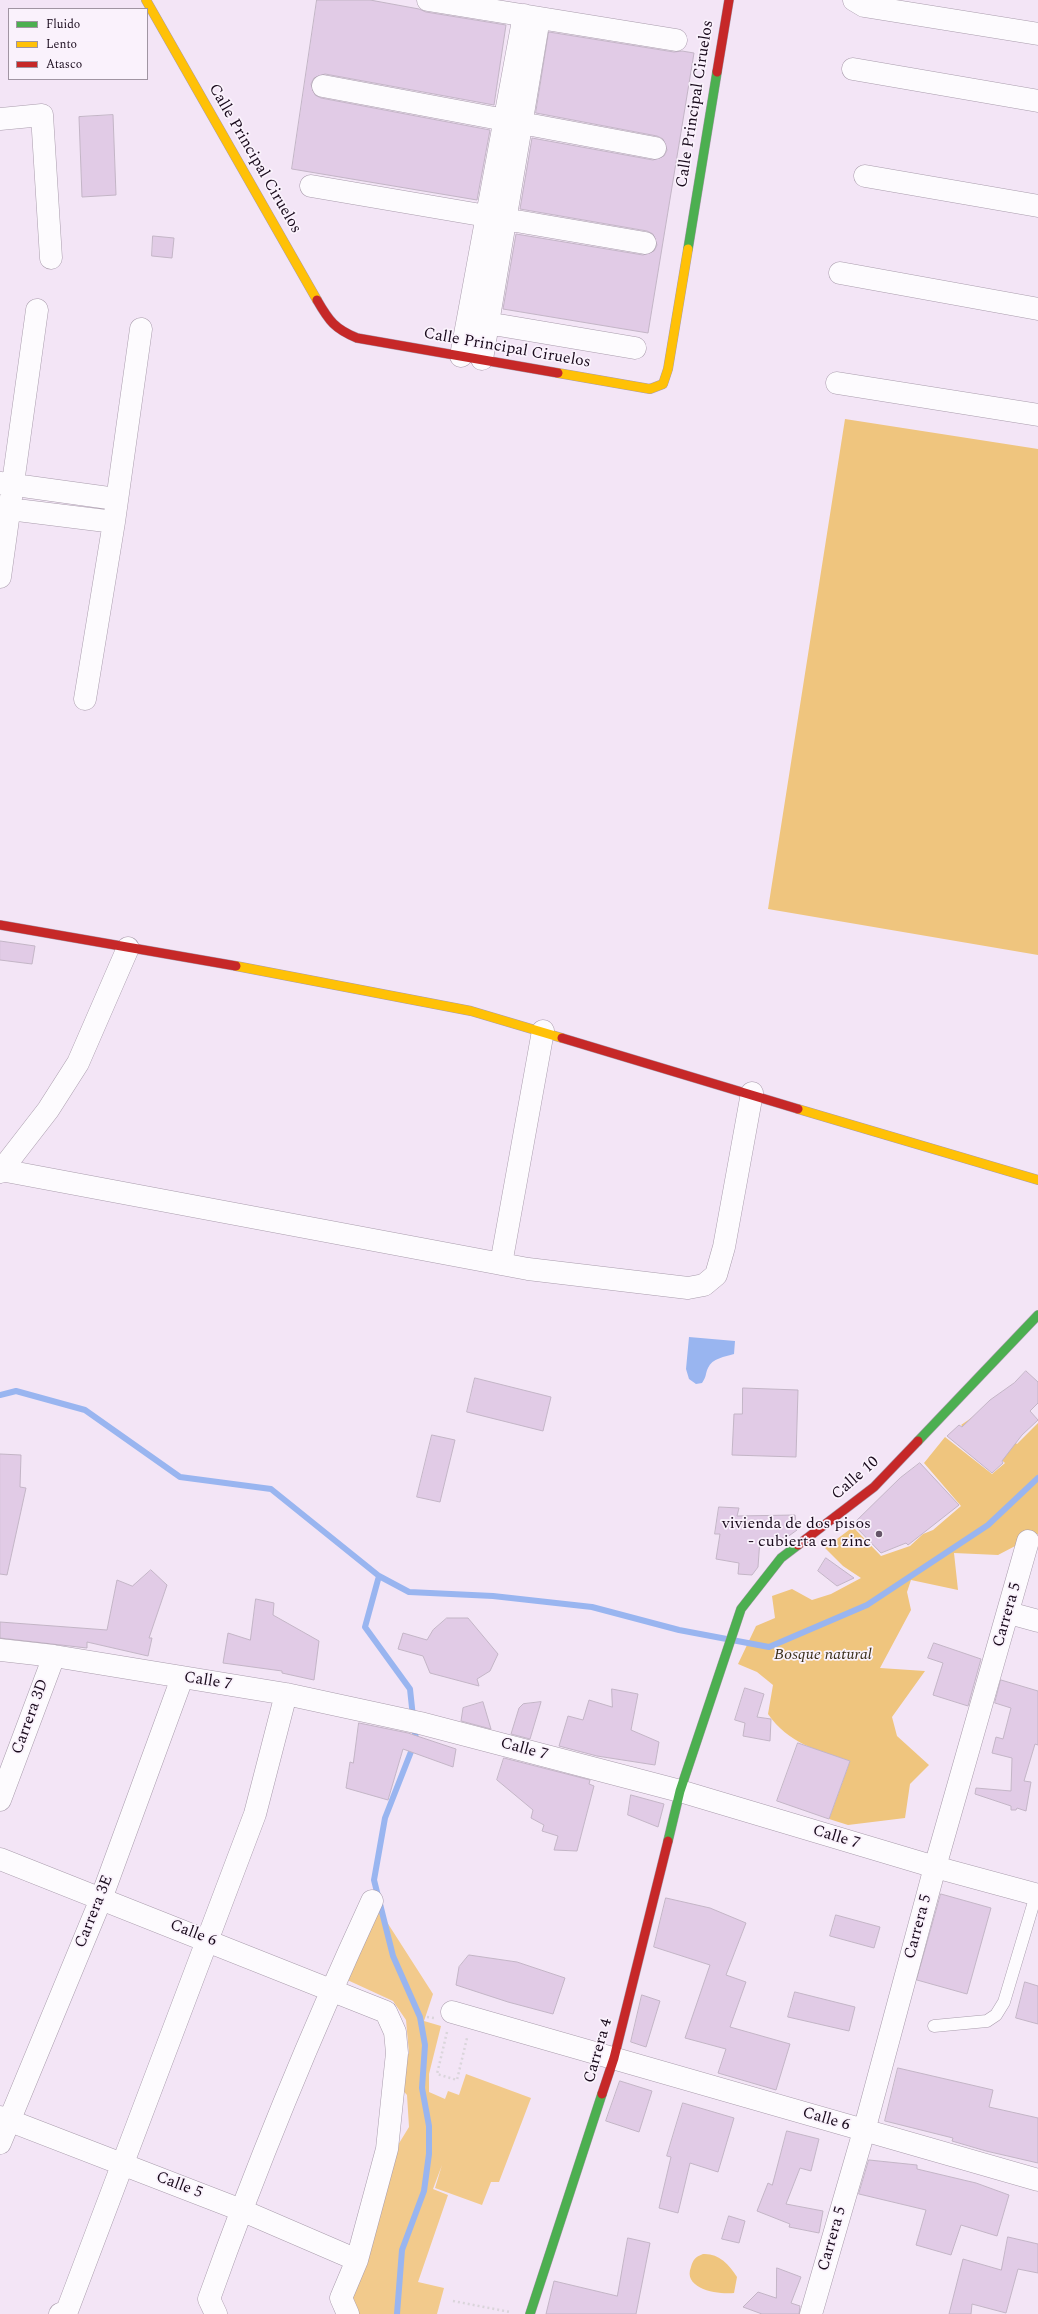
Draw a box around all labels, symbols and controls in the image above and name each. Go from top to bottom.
legend [8,8,148,80]
text: Fluido [46,15,80,34]
street label: Calle Principal Ciruelos [673,19,719,189]
text: Lento [46,35,77,54]
text: Atasco [46,55,82,74]
street label: Calle Principal Ciruelos [203,81,305,237]
street label: Calle Principal Ciruelos [422,325,592,373]
street label: Calle 10 [828,1453,884,1505]
place label: vivienda de dos pisos - cubierta en zinc [722,1515,871,1553]
marker: vivienda de dos pisos - cubierta en zinc [874,1529,884,1539]
street label: Carrera 5 [990,1581,1026,1649]
park label: Bosque natural [774,1646,872,1666]
street label: Calle 7 [183,1669,233,1695]
street label: Carrera 3D [9,1677,53,1757]
street label: Calle 7 [498,1734,550,1766]
street label: Calle 7 [810,1822,862,1854]
street label: Carrera 3E [72,1873,118,1951]
street label: Carrera 5 [901,1893,937,1961]
street label: Calle 6 [167,1916,219,1952]
street label: Carrera 4 [581,2017,617,2085]
street label: Calle 6 [800,2104,852,2136]
street label: Calle 5 [153,2168,205,2204]
street label: Carrera 5 [815,2205,851,2273]

